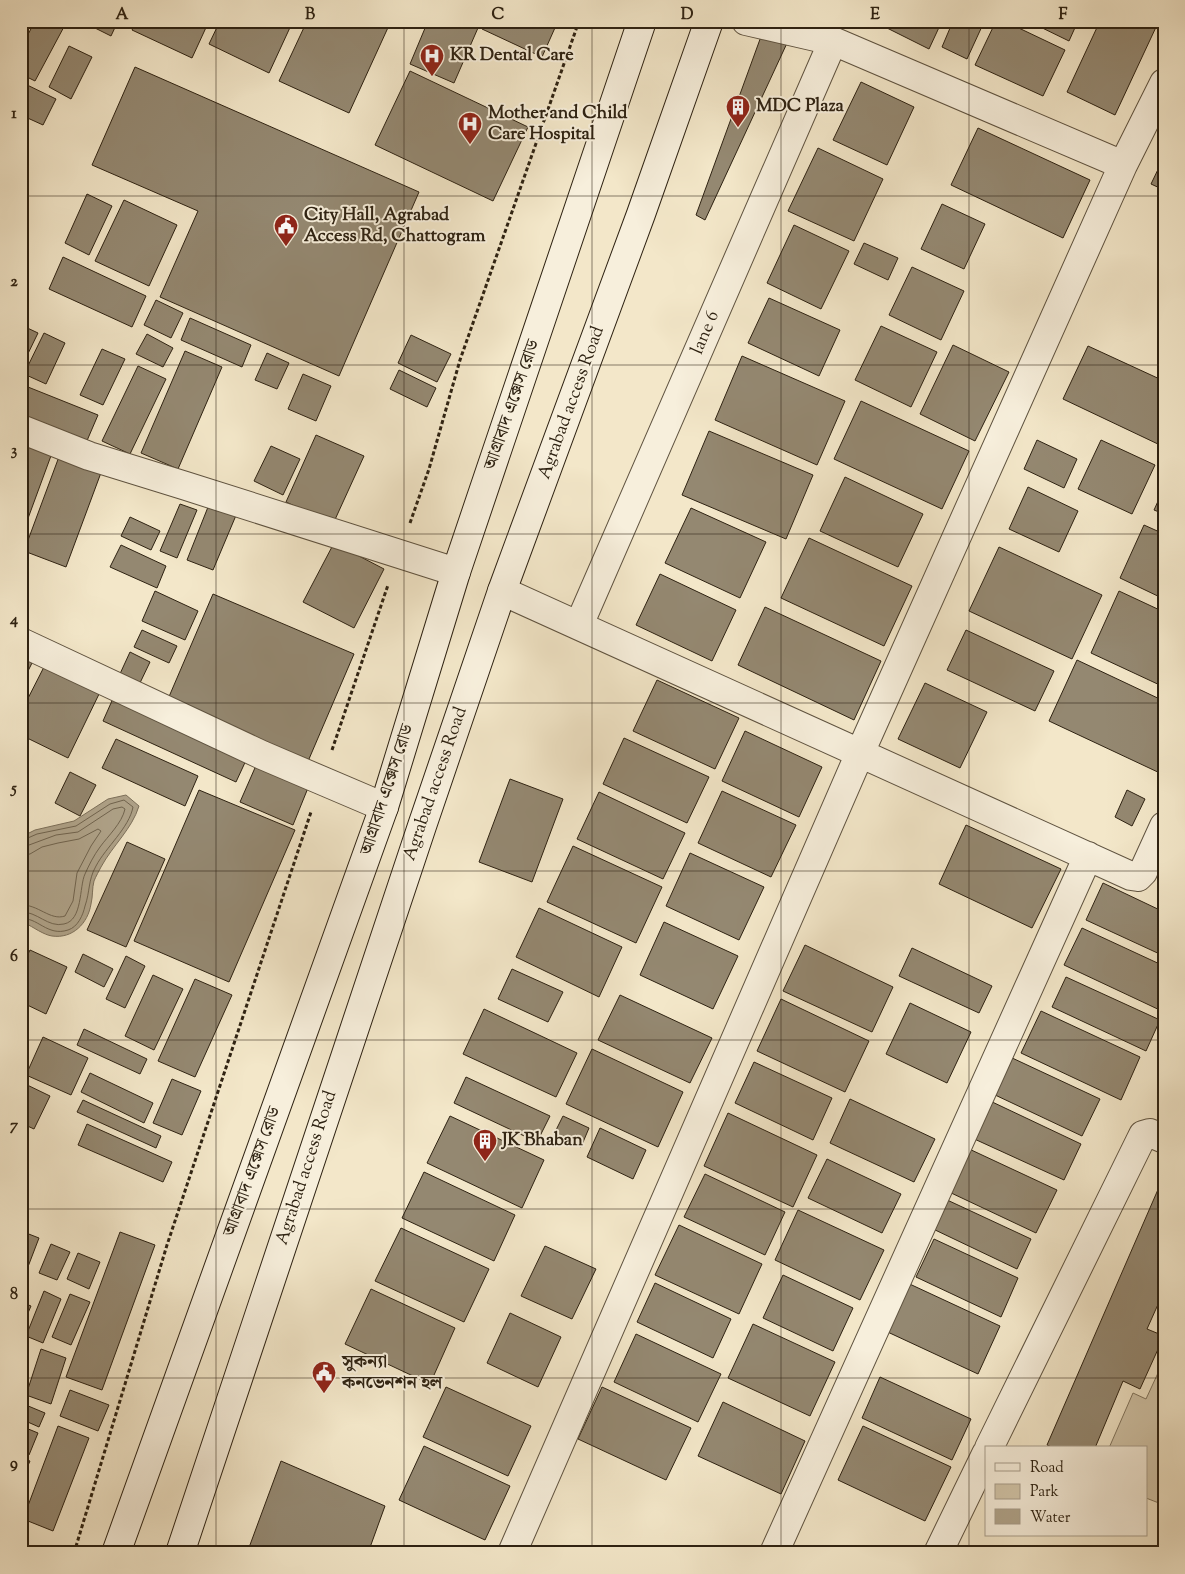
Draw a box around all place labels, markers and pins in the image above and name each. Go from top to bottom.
hospital icon: KR Dental Care [419,43,445,77]
place label: KR Dental Care [450,43,574,69]
building icon: MDC Plaza [725,94,751,128]
place label: MDC Plaza [756,94,844,120]
place label: Mother and Child Care Hospital [488,101,628,148]
hospital icon: Mother and Child Care Hospital [457,111,483,145]
place label: City Hall, Agrabad Access Rd, Chattogram [304,203,485,250]
public building icon: City Hall, Agrabad Access Rd, Chattogram [273,213,299,247]
building icon: JK Bhaban [472,1128,498,1162]
place label: JK Bhaban [500,1128,583,1154]
place label: সুকন্যা কনভেনশন হল [341,1350,443,1397]
public building icon: সুকন্যা কনভেনশন হল [311,1360,337,1394]

